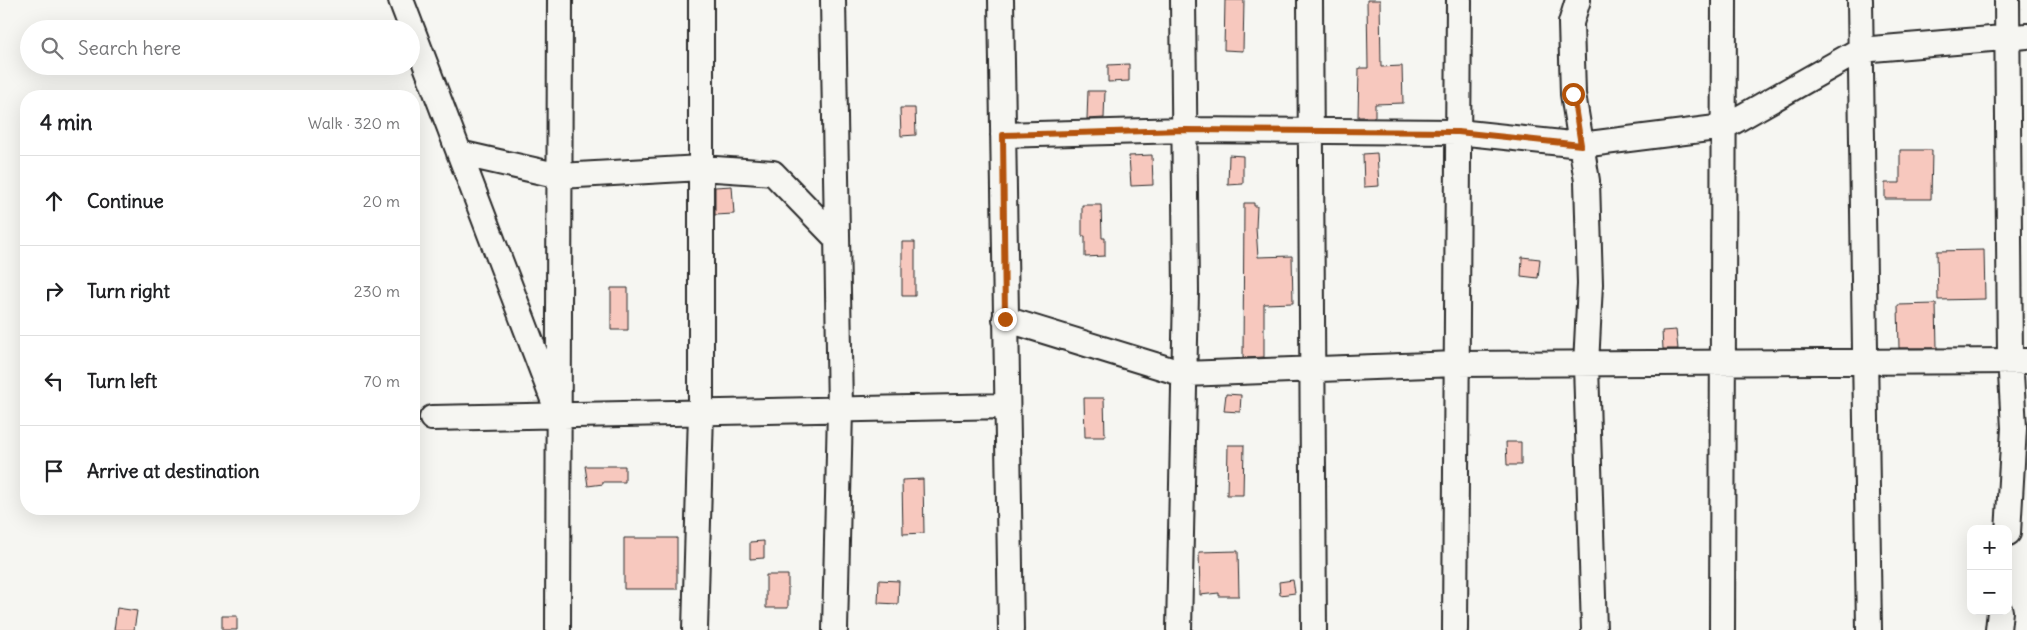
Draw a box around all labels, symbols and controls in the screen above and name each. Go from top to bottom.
search box [20,20,420,75]
icon: search [38,34,66,62]
text: Search here [78,36,181,60]
route start [1562,83,1585,106]
text: 4 min [40,109,92,136]
text: Walk · 320 m [308,113,400,133]
icon: ahead [40,187,68,215]
text: Continue [87,189,164,213]
text: 20 m [363,191,400,211]
icon: right [40,277,68,305]
text: Turn right [87,279,170,303]
text: 230 m [354,281,400,301]
route end [994,308,1017,331]
icon: left [40,367,68,395]
text: Turn left [87,369,157,393]
text: 70 m [364,371,400,391]
icon: arrive [40,457,68,485]
text: Arrive at destination [87,459,260,483]
map controls [1967,525,2012,615]
button: + [1967,525,2012,570]
button: − [1967,570,2012,615]

